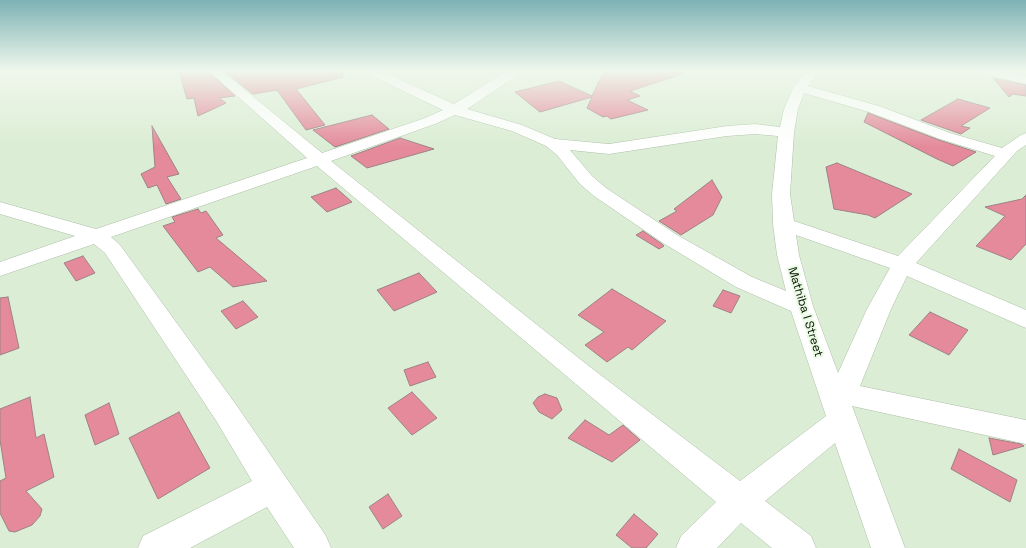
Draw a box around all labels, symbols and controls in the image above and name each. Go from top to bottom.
street label: Mathiba I Street [785,265,825,359]

